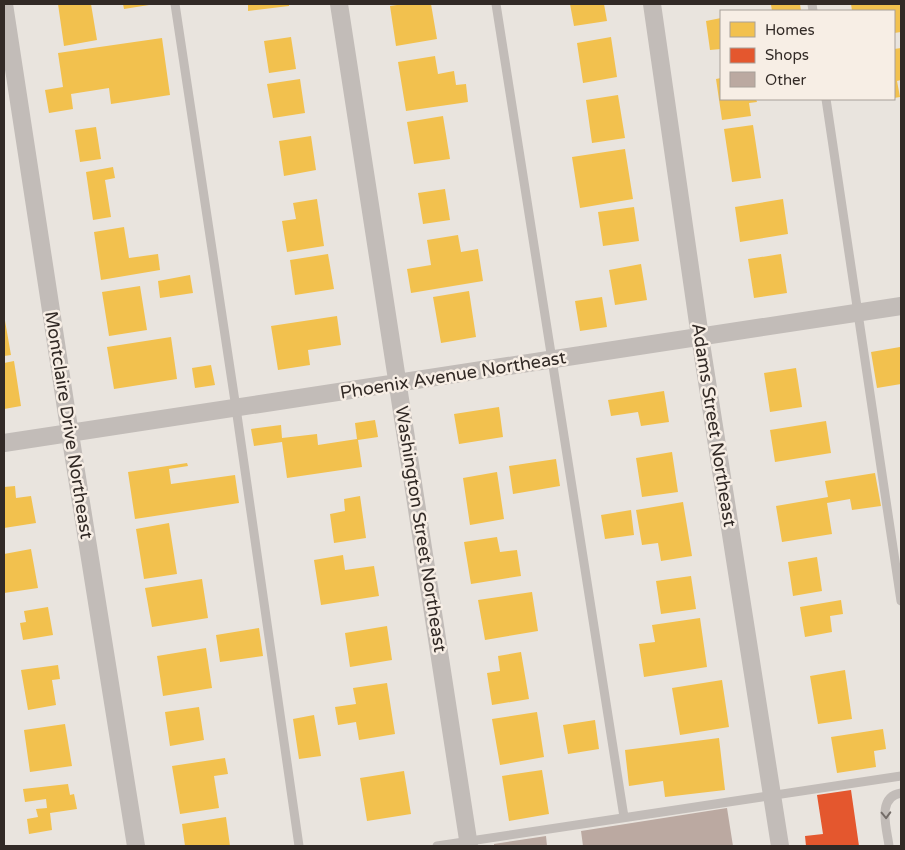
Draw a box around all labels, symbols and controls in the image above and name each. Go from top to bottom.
legend [720,10,895,100]
text: Homes [765,21,815,39]
text: Shops [765,46,809,64]
text: Other [765,71,807,89]
street label: Montclaire Drive Northeast [40,310,98,541]
street label: Adams Street Northeast [687,321,741,529]
street label: Phoenix Avenue Northeast [338,346,568,404]
street label: Washington Street Northeast [391,404,451,654]
one-way arrow [880,812,891,820]

